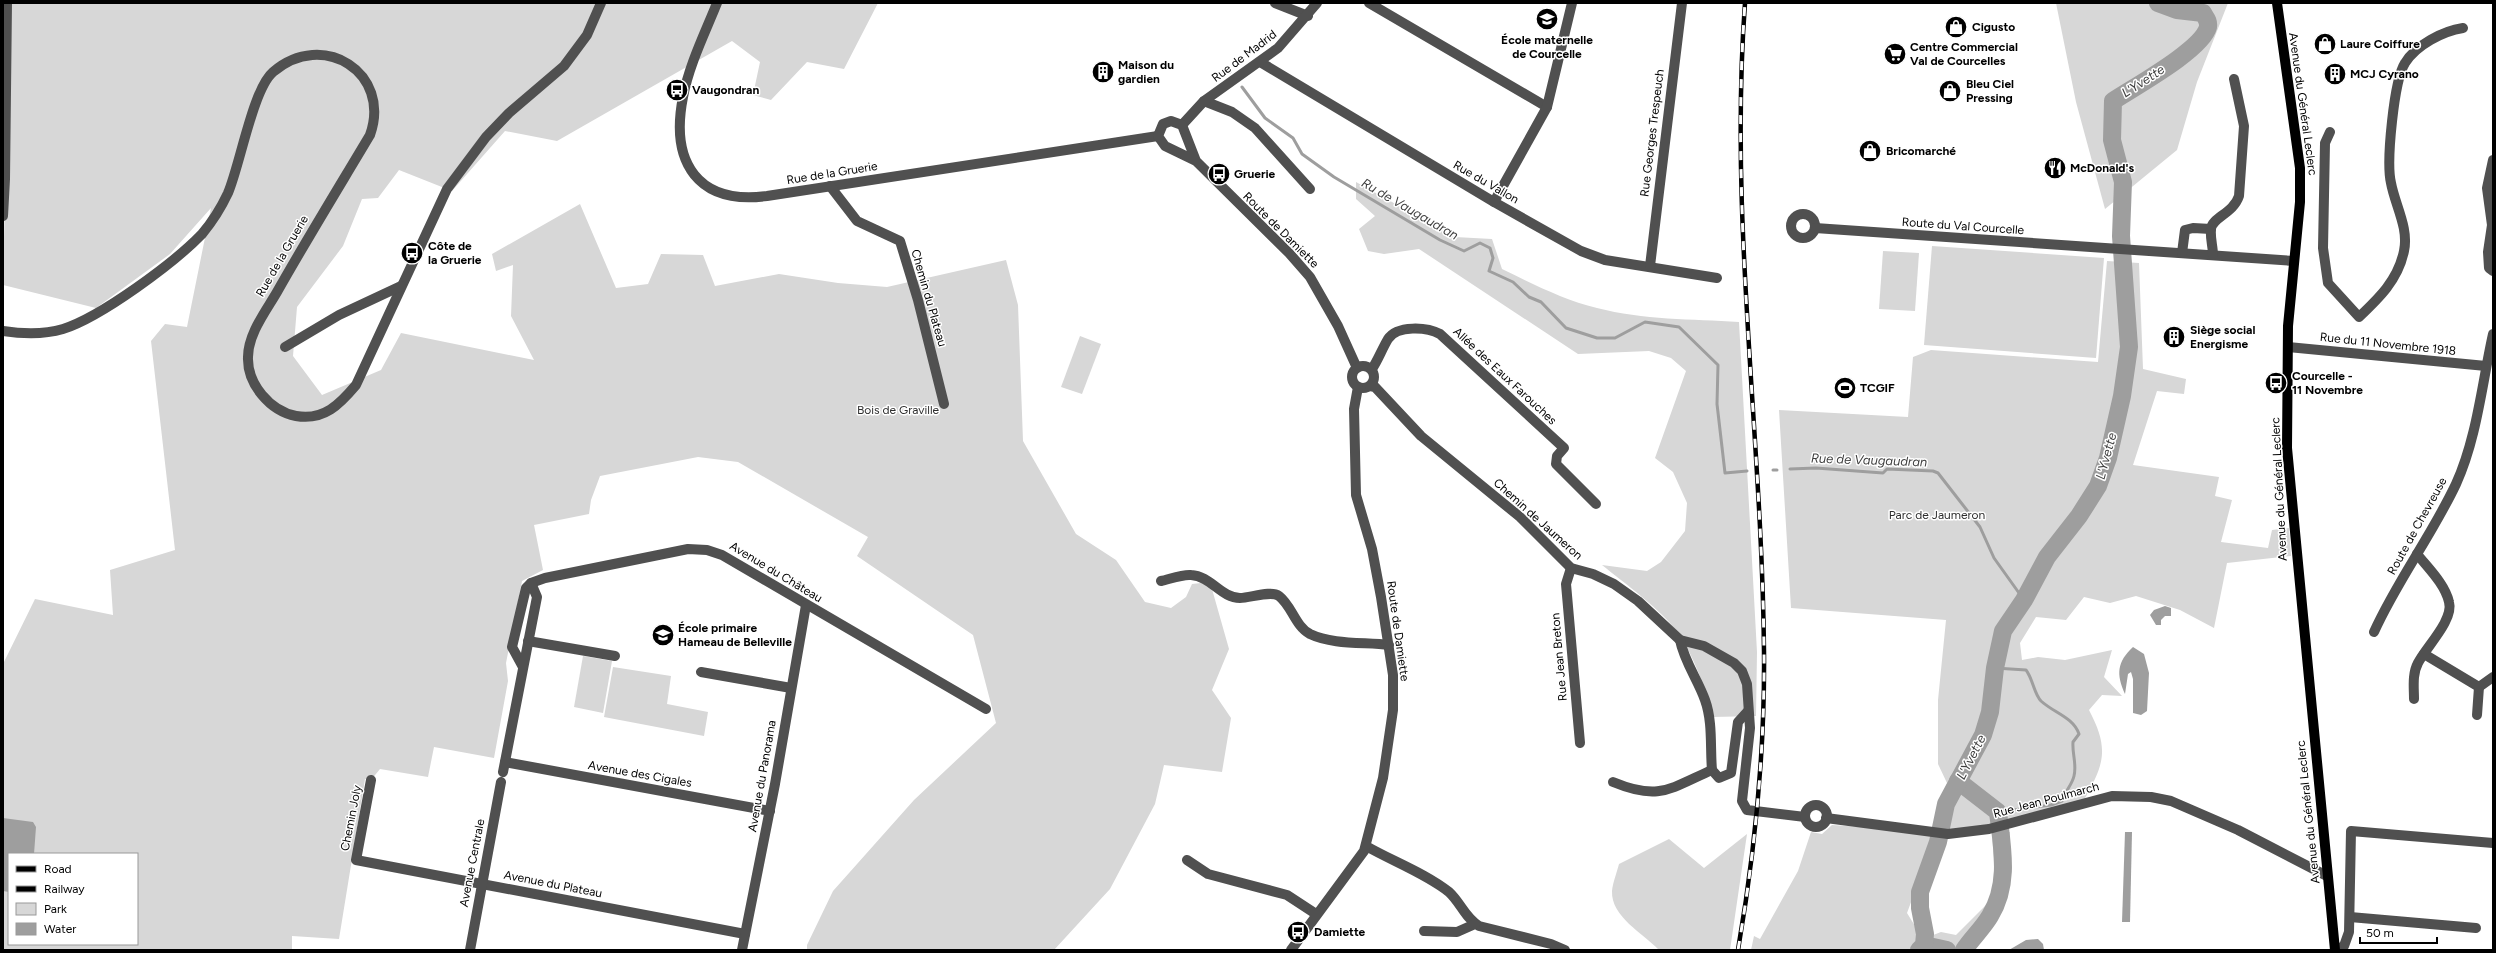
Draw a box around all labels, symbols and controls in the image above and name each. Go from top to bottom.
school or university icon: École maternelle de Courcelle [1534,6,1560,32]
shop icon: Cigusto [1943,14,1969,40]
place label: Cigusto [1972,20,2015,34]
street label: Rue de Madrid [1209,27,1279,85]
shop icon: Laure Coiffure [2312,31,2338,57]
street label: Avenue du Général Leclerc [2286,32,2320,177]
place label: École maternelle de Courcelle [1501,33,1593,61]
place label: Laure Coiffure [2340,37,2420,51]
place label: Centre Commercial Val de Courcelles [1910,40,2018,68]
supermarket icon: Centre Commercial Val de Courcelles [1882,41,1908,67]
place label: Maison du gardien [1118,58,1174,86]
building icon: Maison du gardien [1090,59,1116,85]
building icon: MCJ Cyrano [2322,61,2348,87]
water label: L'Yvette [2119,62,2167,100]
place label: MCJ Cyrano [2350,67,2419,81]
street label: Rue Georges Trespeuch [1637,68,1667,198]
bus stop icon: Vaugondran [664,77,690,103]
place label: Bleu Ciel Pressing [1966,77,2014,105]
shop icon: Bleu Ciel Pressing [1937,78,1963,104]
place label: Vaugondran [692,83,759,97]
shop icon: Bricomarché [1857,138,1883,164]
place label: Bricomarché [1886,144,1956,158]
restaurant icon: McDonald's [2042,155,2068,181]
street label: Rue du Vallon [1451,158,1522,207]
street label: Rue de la Gruerie [786,159,879,187]
bus stop icon: Gruerie [1206,161,1232,187]
place label: McDonald's [2070,161,2134,175]
place label: Gruerie [1234,167,1276,181]
water label: Ru de Vaugaudran [1359,175,1461,243]
street label: Route de Damiette [1240,189,1322,271]
street label: Rue de la Gruerie [253,212,311,299]
street label: Route du Val Courcelle [1901,215,2025,237]
place label: Côte de la Gruerie [428,239,482,267]
bus stop icon: Côte de la Gruerie [399,240,425,266]
street label: Chemin du Plateau [908,248,950,348]
place label: Siège social Energisme [2190,323,2255,351]
building icon: Siège social Energisme [2161,324,2187,350]
street label: Allée des Eaux Farouches [1451,325,1560,428]
street label: Rue du 11 Novembre 1918 [2319,330,2457,358]
place label: Courcelle - 11 Novembre [2292,369,2363,397]
bus stop icon: Courcelle - 11 Novembre [2263,370,2289,396]
sports icon: TCGIF [1832,375,1858,401]
place label: TCGIF [1860,381,1895,395]
park label: Bois de Graville [857,403,940,417]
street label: Avenue du Général Leclerc [2268,416,2290,561]
water label: L'Yvette [2093,431,2119,481]
water label: Rue de Vaugaudran [1811,450,1927,470]
street label: Route de Chevreuse [2384,474,2450,577]
street label: Chemin de Jaumeron [1491,475,1585,563]
park label: Parc de Jaumeron [1889,508,1986,522]
street label: Avenue du Château [727,539,825,605]
street label: Route de Damiette [1384,580,1412,683]
street label: Rue Jean Breton [1548,612,1570,702]
place label: École primaire Hameau de Belleville [678,621,792,649]
school or university icon: École primaire Hameau de Belleville [650,622,676,648]
street label: Avenue du Panorama [745,719,779,833]
water label: L'Yvette [1953,732,1989,782]
street label: Avenue du Général Leclerc [2293,739,2322,884]
street label: Avenue des Cigales [587,758,693,790]
street label: Rue Jean Poulmarch [1992,779,2101,821]
street label: Chemin Joly [338,783,364,852]
street label: Avenue Centrale [457,817,487,908]
legend [8,853,138,945]
text: Road [44,862,72,876]
street label: Avenue du Plateau [503,868,603,900]
text: Railway [44,882,85,896]
text: Park [44,902,67,916]
bus stop icon: Damiette [1285,919,1311,945]
scale bar [2360,919,2437,945]
text: Water [44,922,76,936]
place label: Damiette [1314,925,1366,939]
text: 50 m [2366,926,2394,940]

